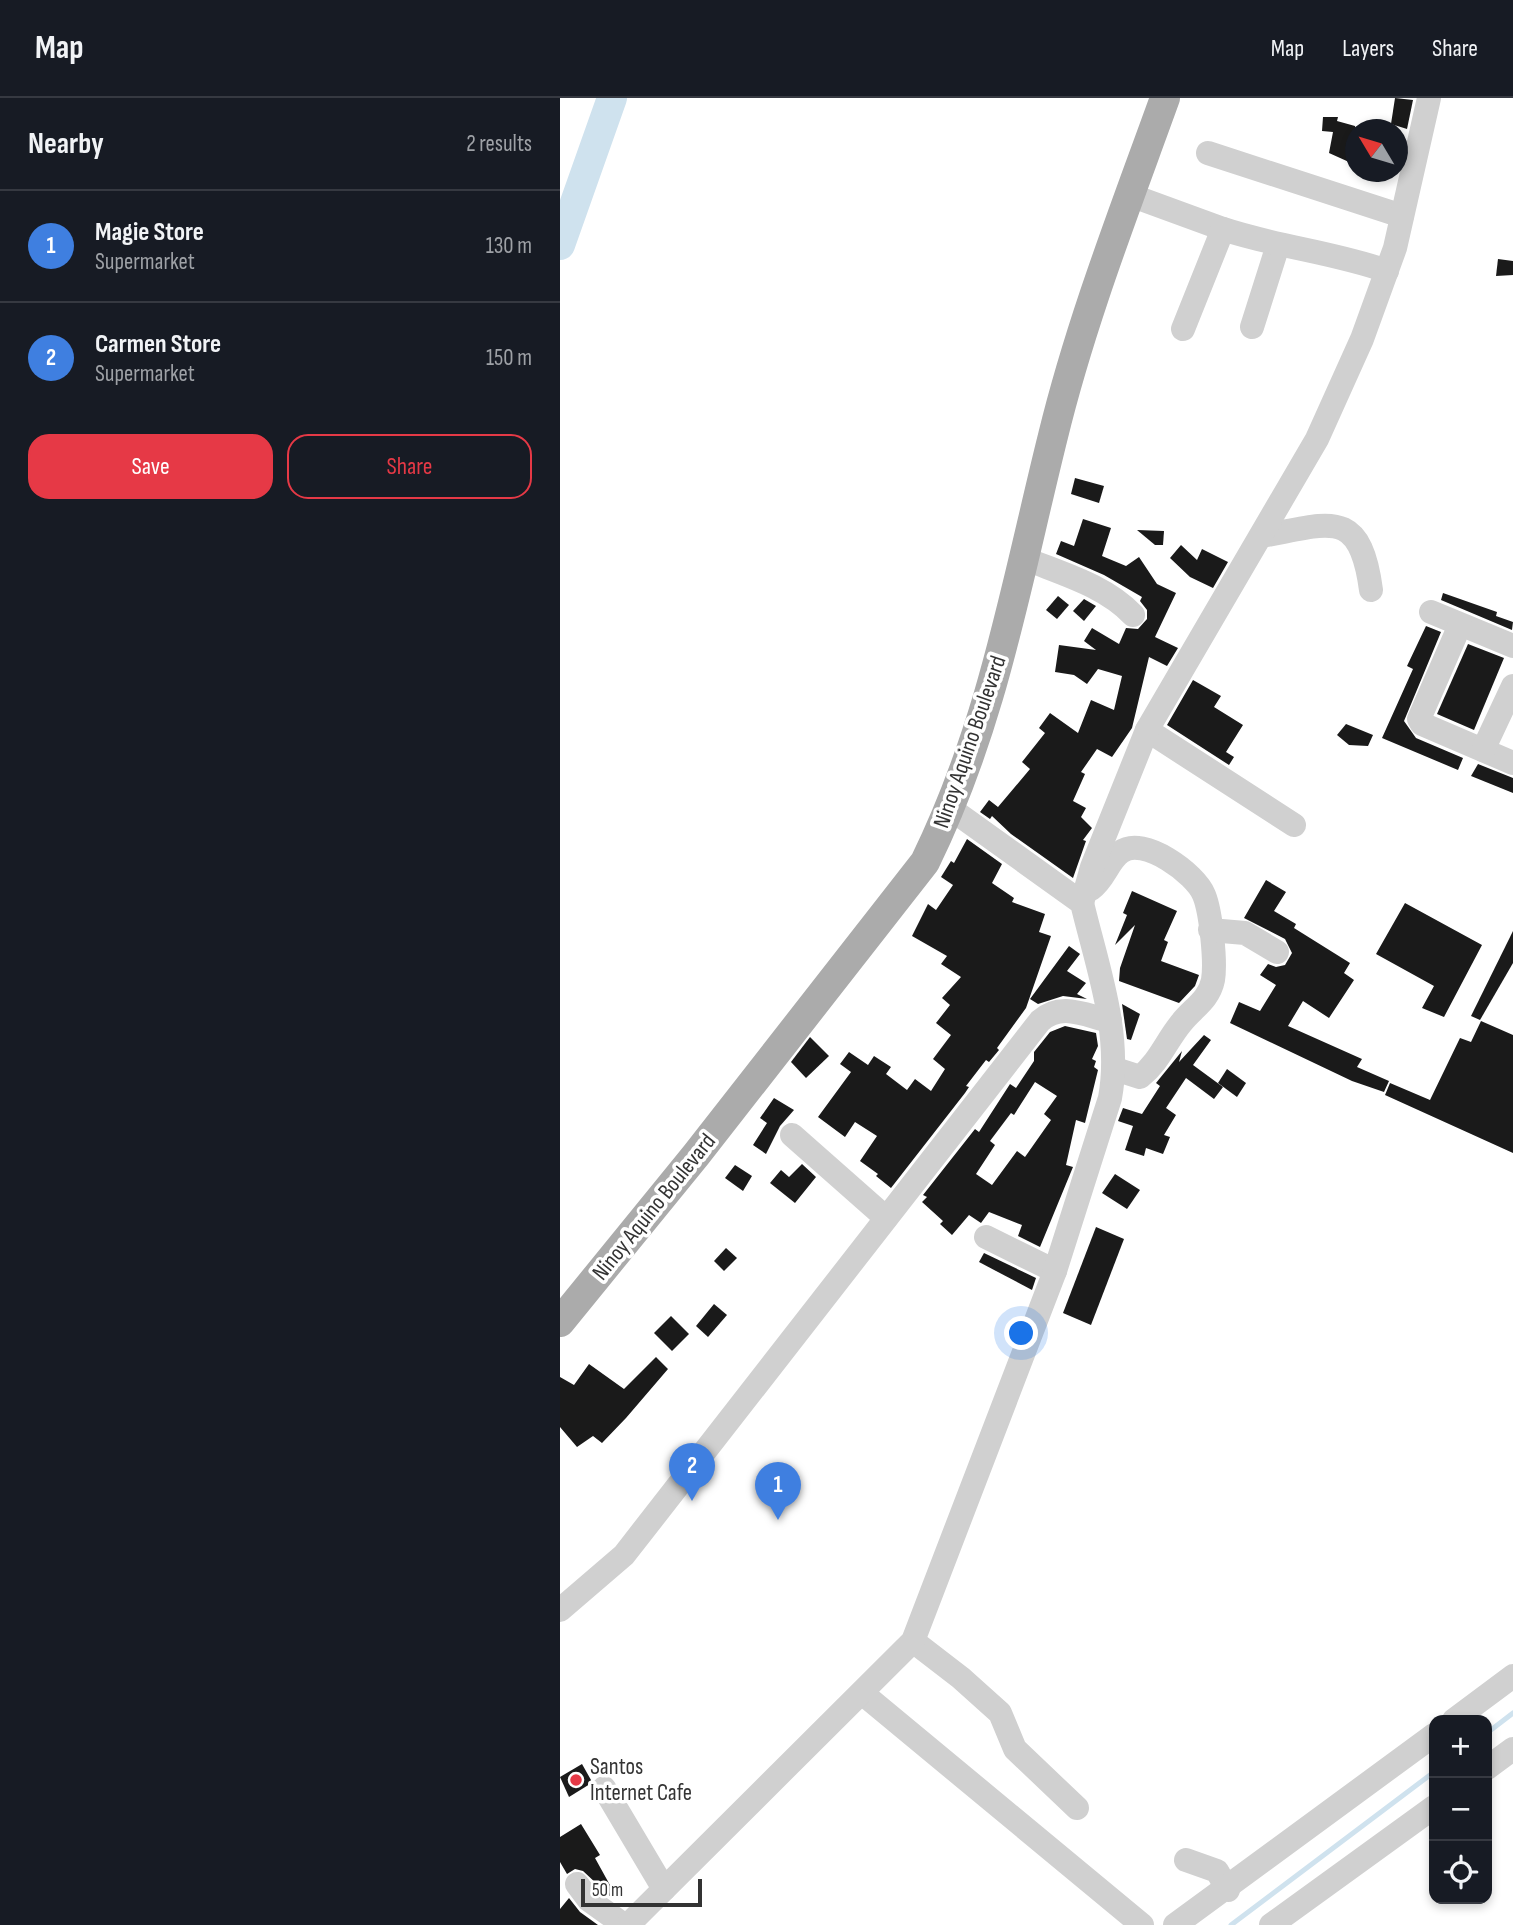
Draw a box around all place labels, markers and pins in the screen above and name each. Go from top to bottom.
pin: 2 [669,1443,715,1501]
pin: 1 [755,1462,801,1520]
place label: Santos Internet Cafe [590,1753,692,1807]
marker: Santos Internet Cafe [568,1772,584,1788]

